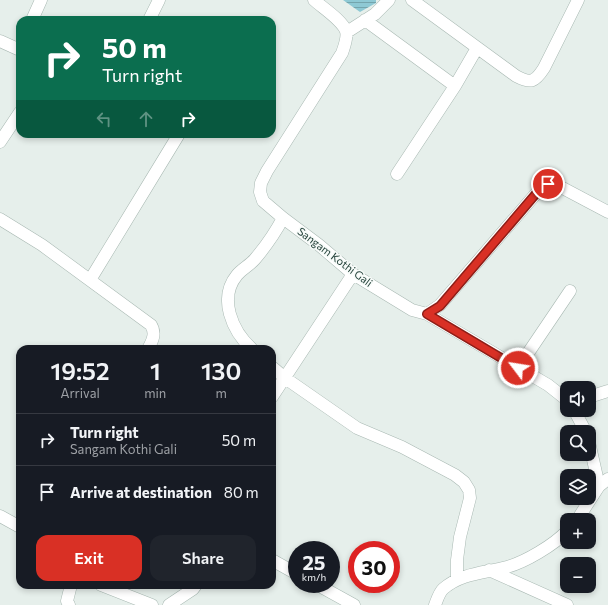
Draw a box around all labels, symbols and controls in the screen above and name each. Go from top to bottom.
text: 50 m [102,30,167,64]
icon: right [36,32,88,84]
text: Turn right [102,64,182,86]
icon: left [93,108,115,130]
icon: ahead [135,108,157,130]
icon: right [177,108,199,130]
pin [531,167,565,201]
icon: arrive [537,173,559,195]
street label: Sangam Kothi Gali [295,224,375,289]
position arrow [497,347,539,389]
text: 19:52 [51,356,110,385]
text: 1 [150,356,161,385]
text: 130 [201,356,241,385]
map controls [560,381,596,593]
button: sound [560,381,596,417]
text: Arrival [60,385,100,401]
text: min [144,385,166,401]
text: m [215,385,227,401]
text: Turn right [70,423,139,441]
button: search [560,425,596,461]
icon: right [36,429,58,451]
text: 50 m [222,431,256,449]
text: Sangam Kothi Gali [70,441,177,457]
button: layers [560,469,596,505]
icon: arrive [36,481,58,503]
text: Arrive at destination [70,483,212,501]
text: 80 m [224,483,259,501]
button: + [560,513,596,549]
button: Exit [36,535,142,581]
button: Share [150,535,256,581]
speed limit sign: 30 [348,541,400,593]
text: 25 [302,550,326,574]
button: − [560,557,596,593]
text: km/h [302,571,326,583]

